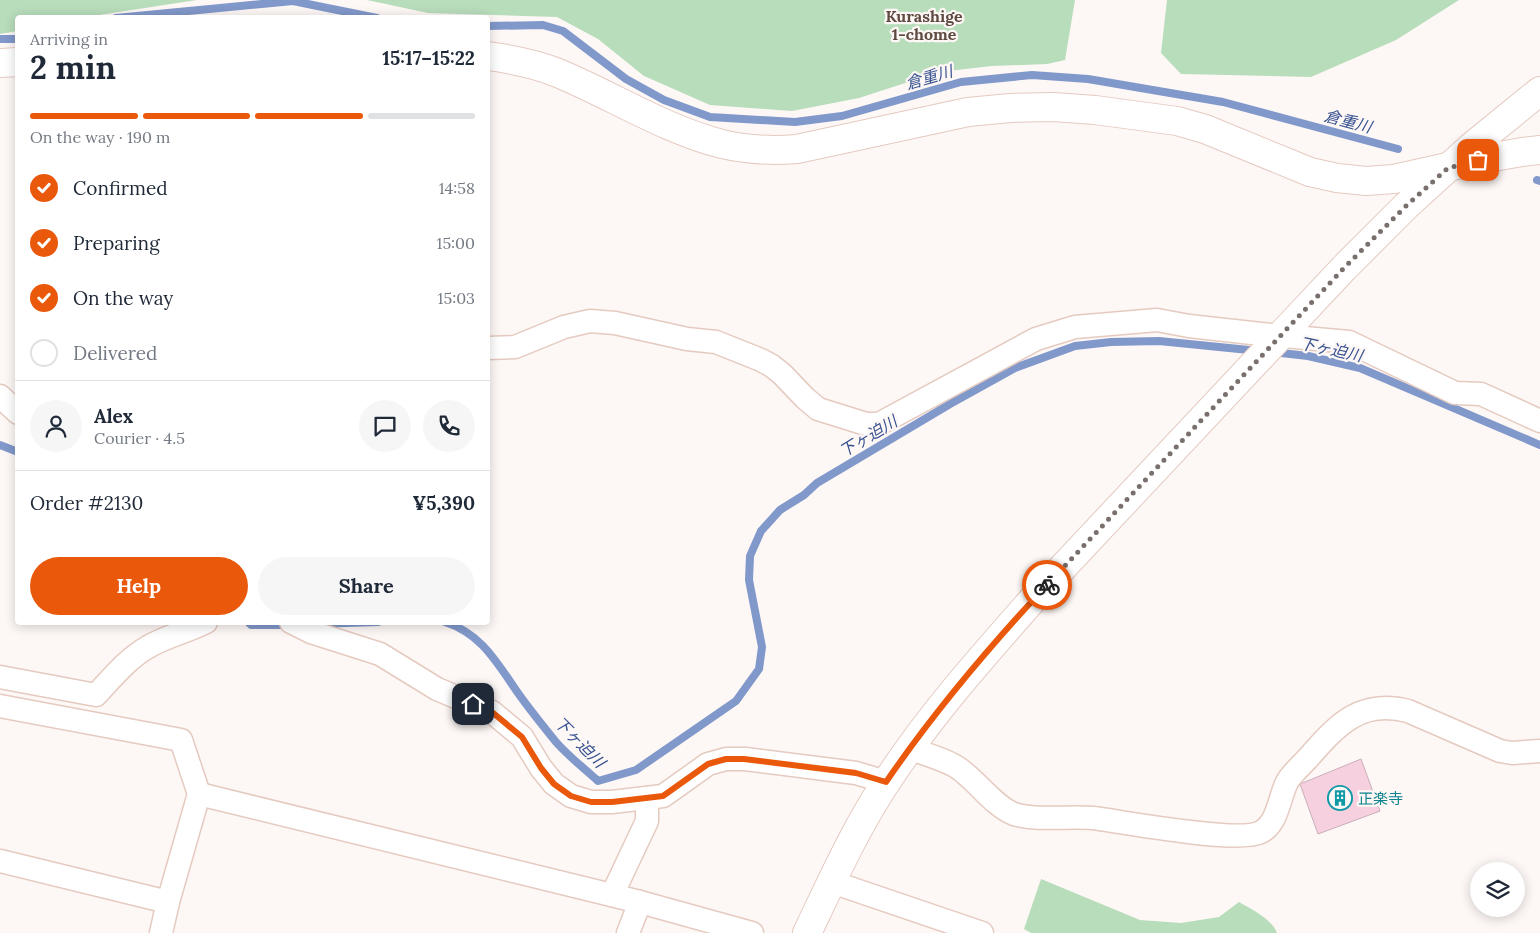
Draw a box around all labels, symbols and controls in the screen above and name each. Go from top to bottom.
district label: Kurashige 1-chome [885,6,963,44]
text: Arriving in [30,29,108,49]
text: 15:17–15:22 [382,46,475,70]
text: 2 min [30,47,116,88]
water label: 倉重川 [903,60,957,93]
water label: 倉重川 [1322,105,1376,137]
text: On the way · 190 m [30,127,170,147]
pin [1457,139,1499,181]
icon: bag [1464,146,1492,174]
icon: check [30,174,58,202]
text: Confirmed [73,176,168,200]
text: 14:58 [439,178,475,198]
icon: check [30,229,58,257]
text: Preparing [73,231,160,255]
text: 15:00 [437,233,475,253]
icon: check [30,284,58,312]
text: On the way [73,286,173,310]
text: 15:03 [438,288,475,308]
water label: 下ヶ迫川 [1298,333,1366,366]
text: Delivered [73,341,157,365]
button: person [30,400,82,452]
button: chat [359,400,411,452]
button: phone [423,400,475,452]
text: Alex [94,404,133,428]
water label: 下ヶ迫川 [835,410,902,461]
text: Courier · 4.5 [94,428,185,448]
text: Order #2130 [30,491,143,515]
text: ¥5,390 [413,491,475,515]
button: Help [30,557,248,615]
button: Share [258,557,475,615]
courier [1022,560,1072,610]
icon: bike [1033,571,1061,599]
pin [452,683,494,725]
icon: home [459,690,487,718]
water label: 下ヶ迫川 [550,712,611,773]
building icon: 正楽寺 [1327,785,1353,811]
place label: 正楽寺 [1358,789,1403,808]
map controls [1470,862,1525,917]
button: layers [1470,862,1525,917]

